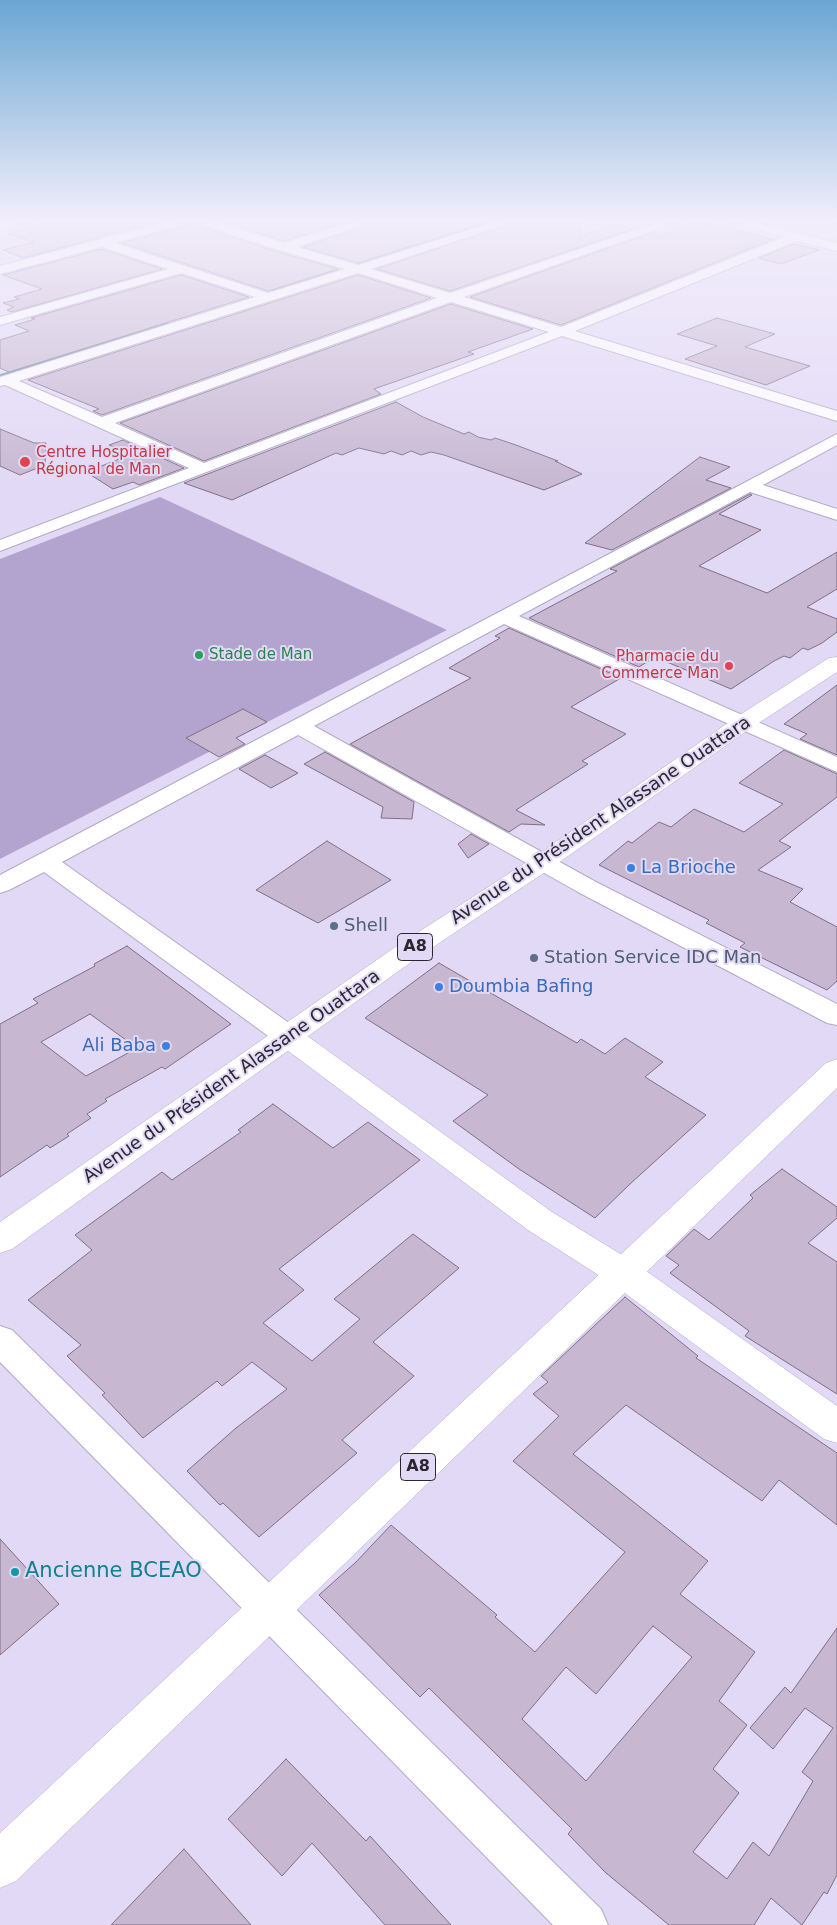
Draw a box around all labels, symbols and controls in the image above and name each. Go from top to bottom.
place label: Centre Hospitalier Régional de Man [36,444,172,479]
marker: Centre Hospitalier Régional de Man [18,455,32,469]
place label: Stade de Man [209,646,312,664]
place label: Pharmacie du Commerce Man [601,648,719,683]
marker: Stade de Man [193,649,205,661]
marker: Pharmacie du Commerce Man [723,660,735,672]
street label: Avenue du Président Alassane Ouattara [447,712,755,930]
place label: La Brioche [641,857,736,879]
marker: La Brioche [625,862,637,874]
place label: Shell [344,915,388,937]
marker: Shell [328,920,340,932]
road number: A8 [398,934,432,960]
place label: Station Service IDC Man [544,947,761,969]
marker: Station Service IDC Man [528,952,540,964]
street label: Avenue du Président Alassane Ouattara [79,966,385,1188]
place label: Doumbia Bafing [449,976,594,998]
marker: Doumbia Bafing [433,981,445,993]
place label: Ali Baba [82,1035,156,1057]
marker: Ali Baba [160,1040,172,1052]
road number: A8 [400,1454,436,1480]
place label: Ancienne BCEAO [25,1559,202,1585]
marker: Ancienne BCEAO [9,1566,21,1578]

